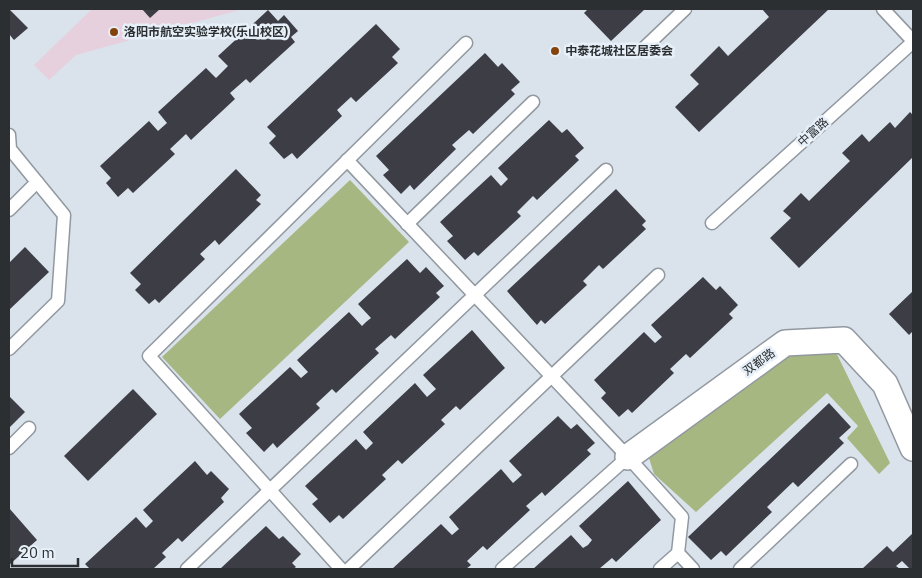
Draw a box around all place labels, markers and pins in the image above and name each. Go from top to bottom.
place label: 洛阳市航空实验学校(乐山校区) [124,24,288,39]
marker: 洛阳市航空实验学校(乐山校区) [108,26,120,38]
place label: 中泰花城社区居委会 [565,43,673,58]
marker: 中泰花城社区居委会 [549,45,561,57]

